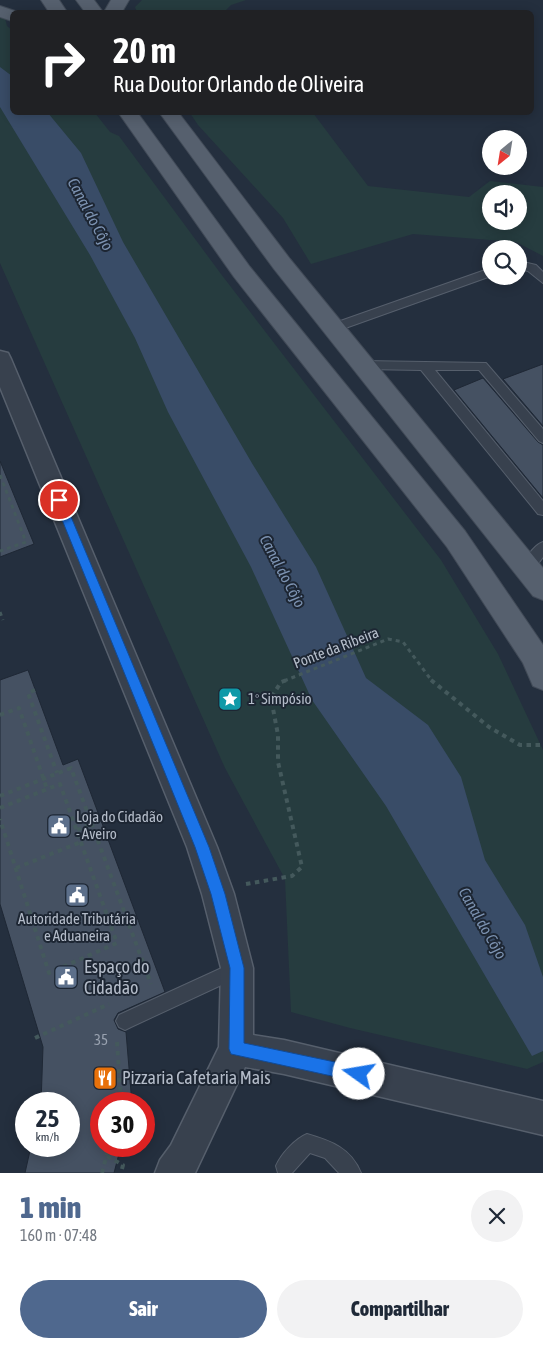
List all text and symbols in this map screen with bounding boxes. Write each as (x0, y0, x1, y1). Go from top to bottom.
icon: right (30, 30, 95, 95)
text: 20 m (113, 30, 176, 70)
text: Rua Doutor Orlando de Oliveira (113, 71, 364, 97)
north arrow (482, 130, 528, 175)
map controls (482, 130, 527, 285)
water label: Canal do Côjo (64, 175, 118, 254)
button: sound (482, 185, 527, 230)
button: search (482, 240, 527, 285)
pin (38, 479, 80, 521)
icon: arrive (45, 486, 73, 514)
water label: Canal do Côjo (256, 532, 310, 611)
street label: Ponte da Ribeira (291, 623, 381, 672)
place icon: 1º Simpósio (217, 686, 243, 712)
place label: 1º Simpósio (248, 690, 312, 707)
place label: Loja do Cidadão - Aveiro (76, 808, 163, 842)
public building icon: Loja do Cidadão - Aveiro (46, 813, 72, 839)
public building icon: Autoridade Tributária e Aduaneira (64, 882, 90, 908)
water label: Canal do Côjo (454, 884, 511, 962)
place label: Autoridade Tributária e Aduaneira (18, 910, 136, 944)
place label: Espaço do Cidadão (84, 956, 150, 998)
public building icon: Espaço do Cidadão (53, 964, 79, 990)
house number: 35 (94, 1031, 108, 1048)
position arrow (332, 1047, 384, 1099)
restaurant icon: Pizzaria Cafetaria Mais (92, 1065, 118, 1091)
place label: Pizzaria Cafetaria Mais (122, 1067, 271, 1088)
speed limit sign: 30 (90, 1092, 155, 1157)
text: 25 (36, 1104, 59, 1132)
text: km/h (36, 1130, 59, 1144)
text: 1 min (20, 1190, 81, 1224)
button: close (471, 1190, 523, 1242)
text: 160 m · 07:48 (20, 1226, 97, 1244)
button: Sair (20, 1280, 267, 1338)
button: Compartilhar (277, 1280, 523, 1338)

